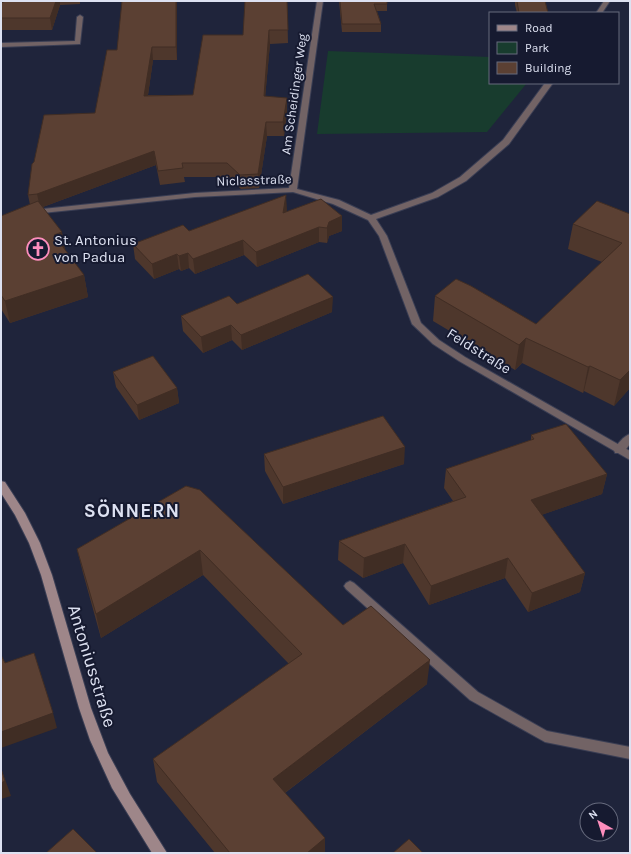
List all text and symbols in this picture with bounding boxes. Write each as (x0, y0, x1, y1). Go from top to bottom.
legend (489, 12, 619, 84)
text: Road (525, 21, 553, 35)
street label: Am Scheidinger Weg (278, 32, 310, 156)
text: Park (525, 41, 550, 55)
text: Building (525, 61, 572, 75)
street label: Niclasstraße (216, 171, 292, 189)
place label: St. Antonius von Padua (54, 231, 137, 266)
church icon: St. Antonius von Padua (25, 236, 51, 262)
street label: Feldstraße (444, 324, 514, 378)
district label: SÖNNERN (84, 499, 180, 522)
street label: Antoniusstraße (63, 602, 121, 730)
north arrow (579, 802, 619, 842)
text: N (586, 807, 600, 822)

